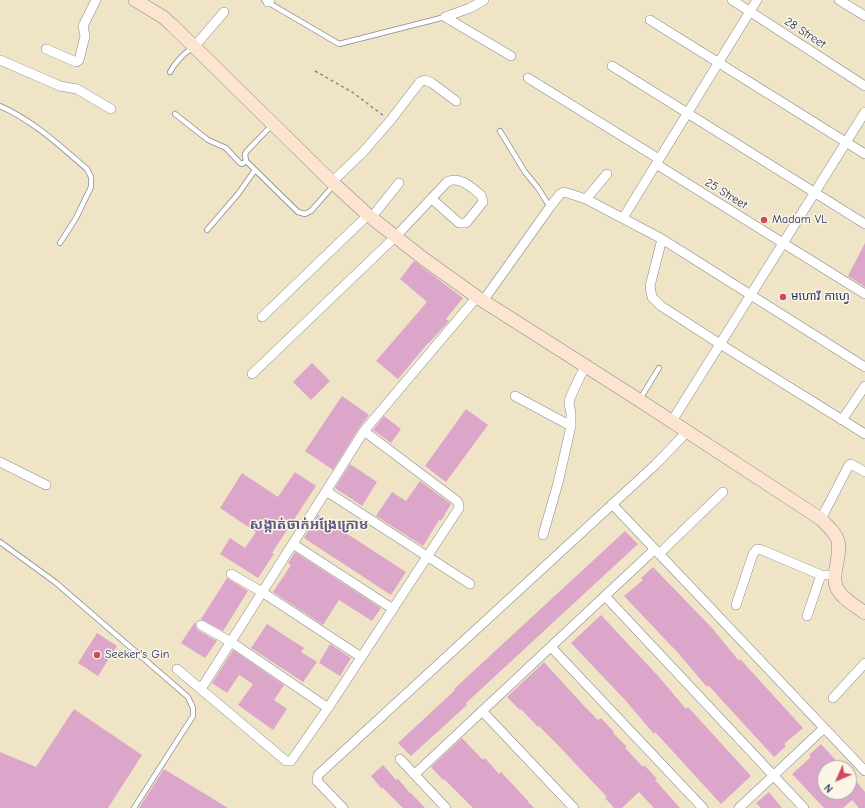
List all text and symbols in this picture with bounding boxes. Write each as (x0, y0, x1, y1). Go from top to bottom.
street label: 28 Street (782, 14, 828, 52)
street label: 25 Street (702, 175, 750, 213)
place label: Madam VL (772, 213, 827, 227)
marker: Madam VL (759, 215, 769, 225)
place label: មហោរី កាហ្វេ (791, 290, 850, 304)
marker: មហោរី កាហ្វេ (778, 292, 788, 302)
district label: សង្កាត់ចាក់អង្រែក្រោម (250, 517, 368, 533)
place label: Seeker's Gin (105, 648, 169, 662)
marker: Seeker's Gin (92, 650, 102, 660)
north arrow (817, 760, 857, 800)
text: N (822, 781, 836, 795)

